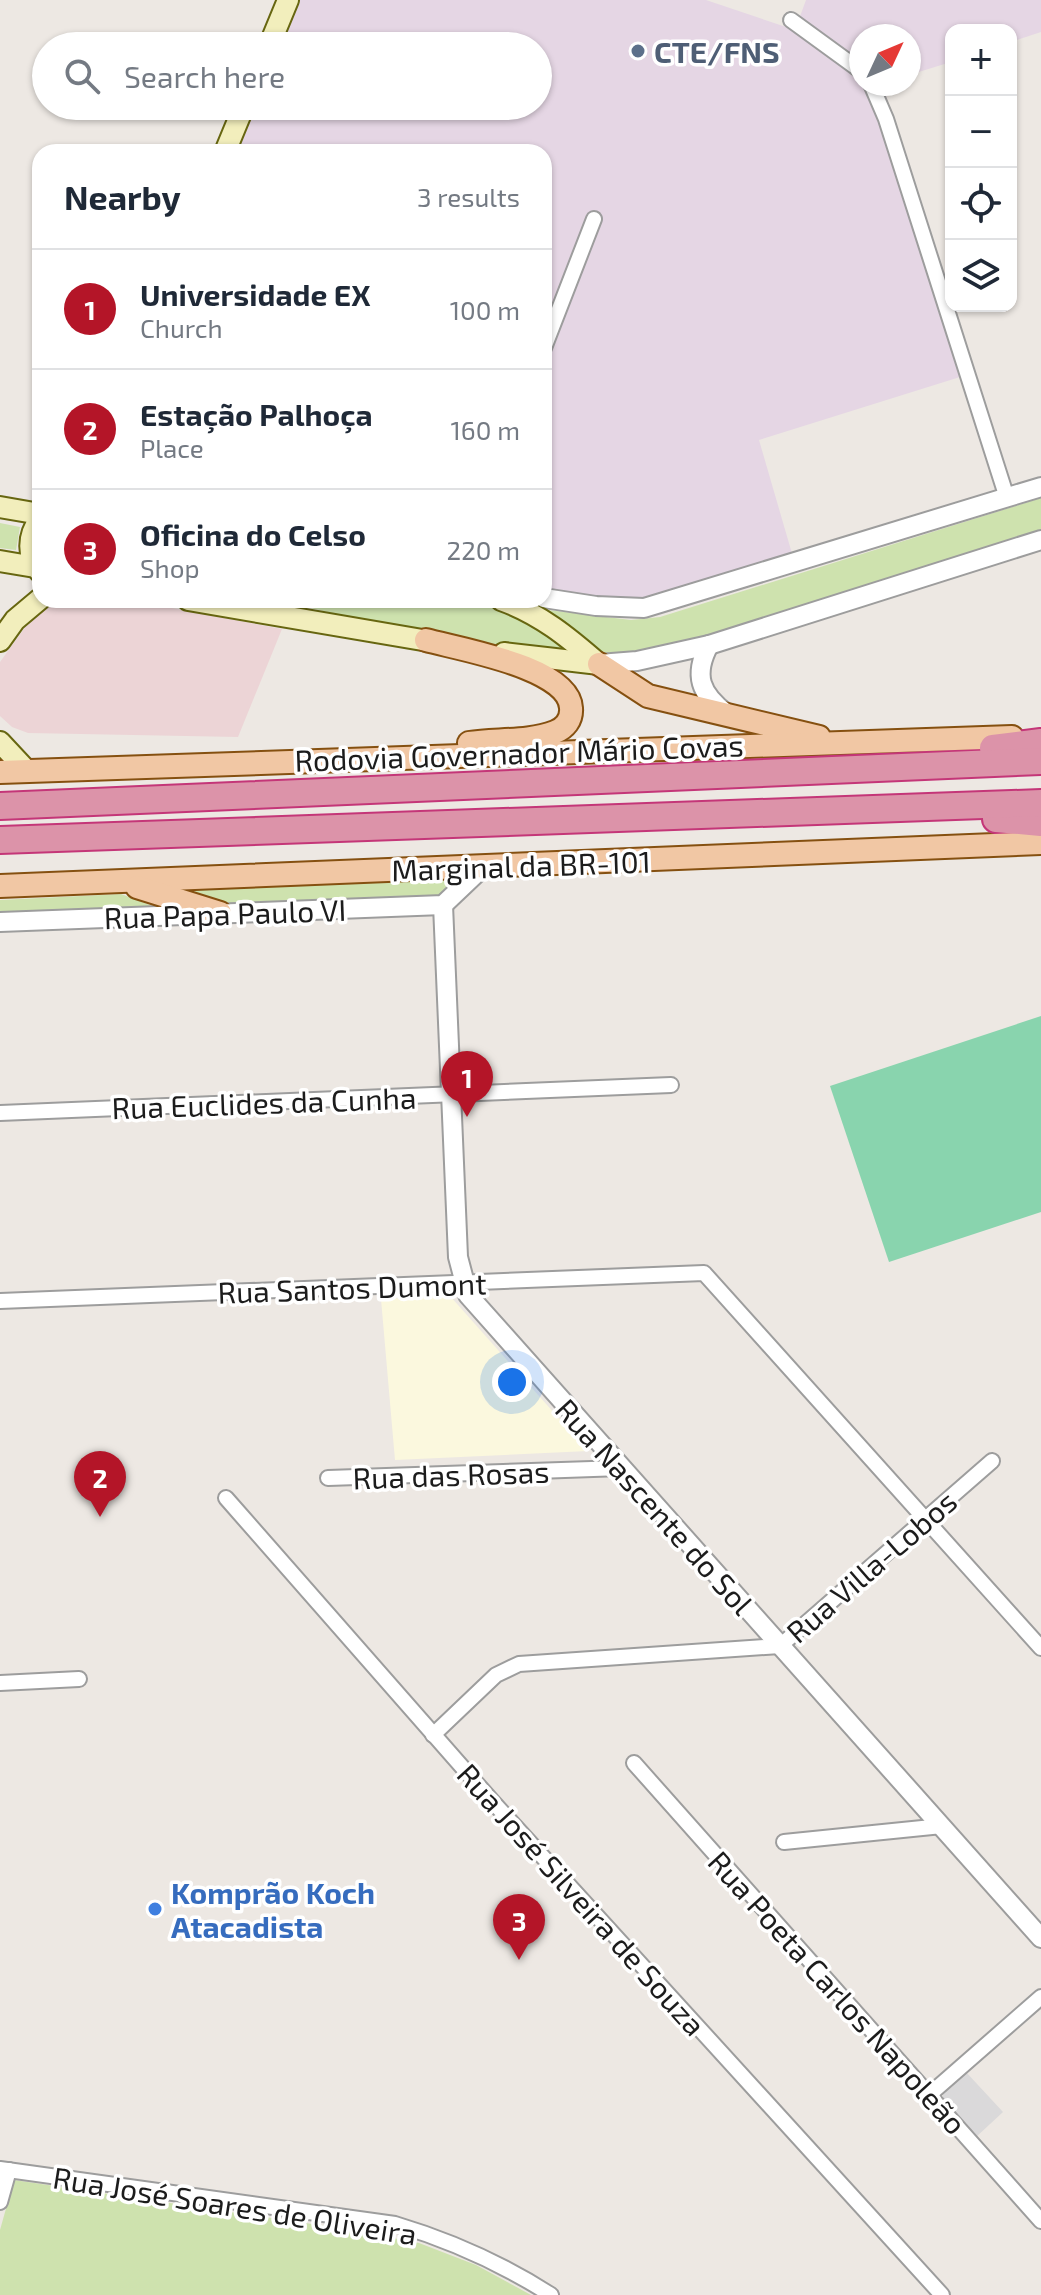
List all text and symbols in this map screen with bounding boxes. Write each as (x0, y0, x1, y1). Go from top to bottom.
north arrow (849, 24, 921, 96)
map controls (945, 24, 1017, 312)
button: + (945, 24, 1017, 96)
search box (32, 32, 552, 120)
place label: CTE/FNS (654, 33, 780, 69)
marker: CTE/FNS (629, 42, 647, 60)
icon: search (60, 54, 104, 98)
text: Search here (124, 58, 285, 94)
button: − (945, 96, 1017, 168)
button: locate (945, 168, 1017, 240)
text: Nearby (64, 176, 181, 217)
text: 3 results (417, 181, 520, 212)
button: layers (945, 240, 1017, 312)
text: Universidade EX (140, 276, 371, 312)
text: 1 (84, 294, 96, 325)
text: 100 m (450, 294, 520, 325)
text: Church (140, 312, 223, 343)
text: Estação Palhoça (140, 396, 373, 432)
text: 2 (82, 414, 98, 445)
text: 160 m (451, 414, 520, 445)
text: Place (140, 432, 204, 463)
text: Oficina do Celso (140, 516, 366, 552)
text: 3 (83, 534, 97, 565)
text: 220 m (447, 534, 520, 565)
text: Shop (140, 552, 200, 583)
street label: Rodovia Governador Mário Covas (294, 726, 744, 778)
street label: Marginal da BR-101 (391, 842, 651, 888)
street label: Rua Papa Paulo VI (103, 891, 347, 935)
pin: 1 (441, 1051, 493, 1117)
street label: Rua Euclides da Cunha (111, 1079, 417, 1125)
street label: Rua Santos Dumont (217, 1264, 487, 1310)
your location (492, 1362, 532, 1402)
street label: Rua Nascente do Sol (549, 1391, 761, 1621)
pin: 2 (74, 1451, 126, 1517)
street label: Rua das Rosas (352, 1453, 550, 1495)
street label: Rua Villa-Lobos (779, 1482, 963, 1650)
street label: Rua José Silveira de Souza (450, 1756, 714, 2042)
street label: Rua Poeta Carlos Napoleão (701, 1843, 975, 2141)
place label: Komprão Koch Atacadista (171, 1874, 375, 1944)
pin: 3 (493, 1894, 545, 1960)
marker: Komprão Koch Atacadista (146, 1900, 164, 1918)
street label: Rua José Soares de Oliveira (51, 2158, 419, 2252)

